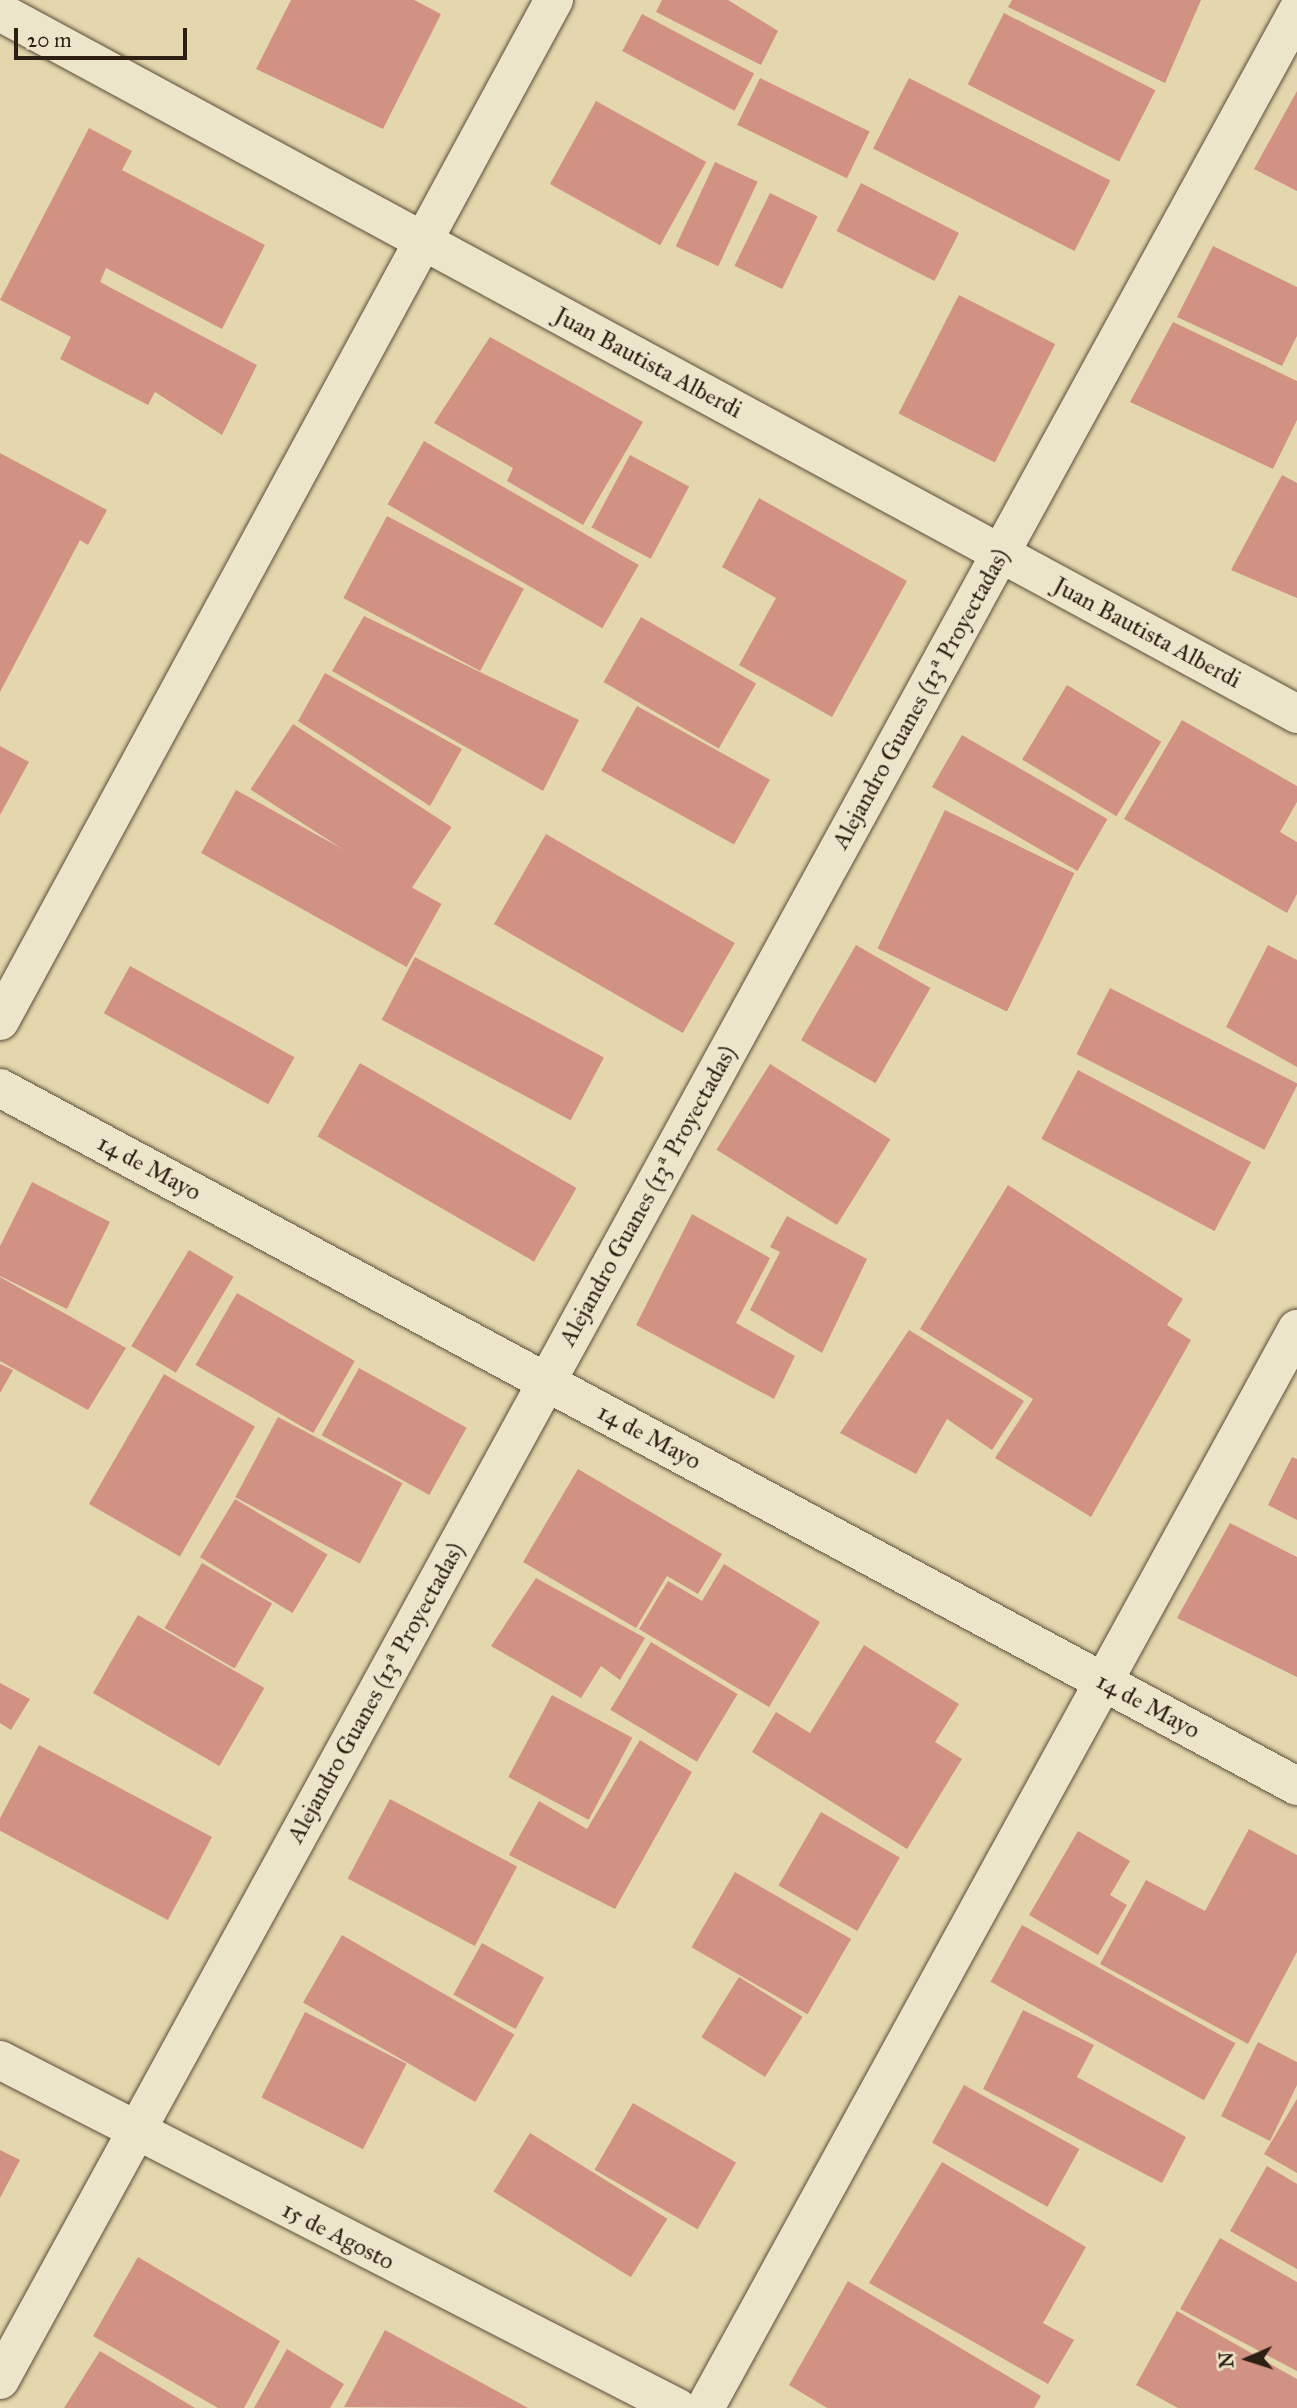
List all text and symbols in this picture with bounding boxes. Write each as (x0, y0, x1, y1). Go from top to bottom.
scale bar (18, 14, 191, 58)
text: 20 m (27, 27, 72, 53)
street label: Juan Bautista Alberdi (549, 301, 747, 425)
street label: Alejandro Guanes (13ª Proyectadas) (826, 544, 1016, 854)
street label: Juan Bautista Alberdi (1048, 571, 1246, 695)
street label: Alejandro Guanes (13ª Proyectadas) (553, 1041, 743, 1351)
street label: 14 de Mayo (92, 1129, 206, 1207)
street label: 14 de Mayo (592, 1398, 706, 1476)
street label: Alejandro Guanes (13ª Proyectadas) (281, 1538, 471, 1848)
street label: 14 de Mayo (1091, 1667, 1205, 1745)
street label: 15 de Agosto (277, 2195, 399, 2277)
north arrow (1213, 2324, 1283, 2394)
text: N (1215, 2351, 1238, 2369)

